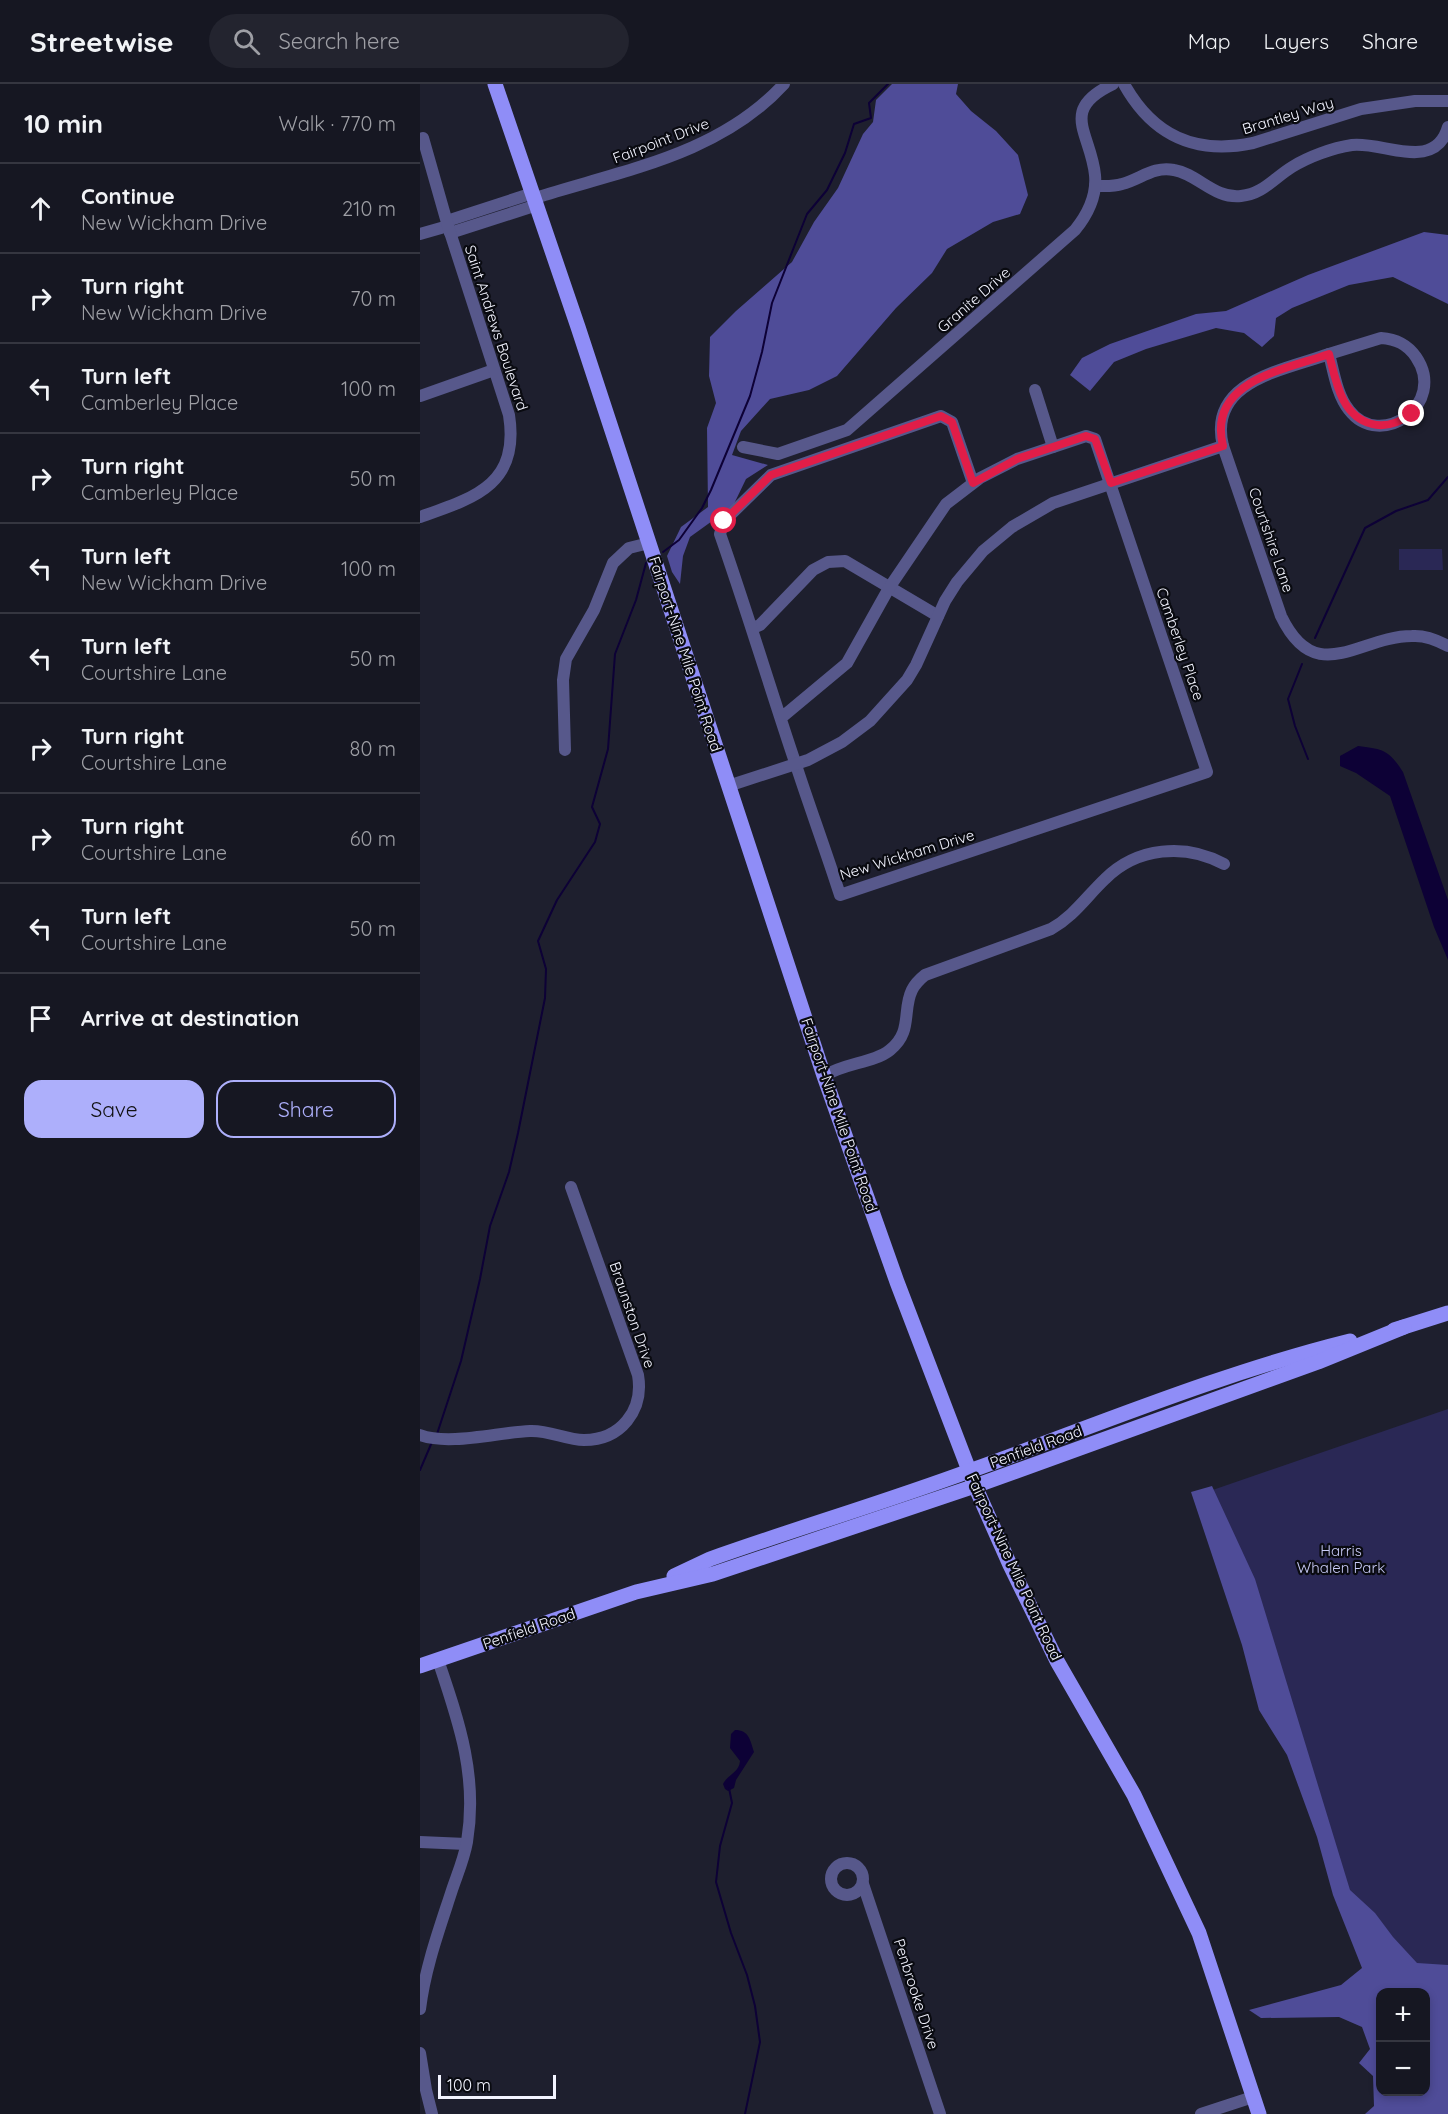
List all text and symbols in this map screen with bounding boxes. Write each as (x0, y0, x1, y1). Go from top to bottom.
search box (209, 14, 629, 68)
text: Streetwise (30, 24, 173, 59)
icon: search (230, 25, 263, 58)
text: Search here (278, 27, 400, 55)
text: Map (1188, 28, 1231, 54)
text: Layers (1264, 28, 1329, 54)
text: Share (1362, 28, 1418, 54)
street label: Brantley Way (1240, 93, 1336, 138)
text: 10 min (24, 107, 103, 140)
text: Walk · 770 m (279, 111, 396, 136)
street label: Fairpoint Drive (610, 113, 712, 168)
text: Continue (81, 182, 175, 210)
icon: ahead (24, 192, 57, 225)
text: 210 m (342, 196, 396, 221)
text: New Wickham Drive (81, 210, 267, 235)
street label: Saint Andrews Boulevard (461, 243, 532, 413)
street label: Granite Drive (933, 263, 1014, 337)
text: Turn right (81, 272, 185, 300)
icon: right (24, 282, 57, 315)
text: 70 m (350, 286, 396, 311)
text: New Wickham Drive (81, 300, 267, 325)
text: Turn left (81, 362, 171, 390)
icon: left (24, 372, 57, 405)
text: 100 m (341, 376, 396, 401)
text: Camberley Place (81, 390, 238, 415)
route end (1398, 400, 1424, 426)
text: Turn right (81, 452, 185, 480)
icon: right (24, 462, 57, 495)
text: 50 m (350, 466, 396, 491)
text: Camberley Place (81, 480, 238, 505)
street label: Courtshire Lane (1245, 485, 1298, 595)
route start (710, 507, 736, 533)
text: Turn left (81, 542, 171, 570)
icon: left (24, 552, 57, 585)
street label: Fairport-Nine Mile Point Road (645, 554, 726, 754)
text: 100 m (341, 556, 396, 581)
text: New Wickham Drive (81, 570, 267, 595)
street label: Camberley Place (1152, 585, 1209, 703)
text: Turn left (81, 632, 171, 660)
icon: left (24, 642, 57, 675)
text: 50 m (350, 646, 396, 671)
text: Courtshire Lane (81, 660, 227, 685)
text: Turn right (81, 722, 185, 750)
icon: right (24, 732, 57, 765)
text: 80 m (350, 736, 396, 761)
text: Courtshire Lane (81, 750, 227, 775)
text: Turn right (81, 812, 185, 840)
icon: right (24, 822, 57, 855)
street label: New Wickham Drive (837, 825, 976, 884)
text: 60 m (350, 826, 396, 851)
text: Courtshire Lane (81, 840, 227, 865)
text: Turn left (81, 902, 171, 930)
icon: left (24, 912, 57, 945)
text: 50 m (350, 916, 396, 941)
text: Courtshire Lane (81, 930, 227, 955)
icon: arrive (24, 1002, 57, 1035)
text: Arrive at destination (81, 1004, 299, 1032)
street label: Fairport-Nine Mile Point Road (797, 1015, 882, 1214)
button: Save (24, 1080, 204, 1138)
button: Share (216, 1080, 396, 1138)
street label: Braunston Drive (605, 1259, 660, 1371)
street label: Penfield Road (987, 1421, 1085, 1472)
street label: Fairport-Nine Mile Point Road (963, 1470, 1066, 1663)
park label: Harris Whalen Park (1297, 1541, 1385, 1577)
street label: Penfield Road (480, 1604, 578, 1653)
street label: Penbrooke Drive (890, 1936, 943, 2051)
map controls (1376, 1988, 1430, 2096)
button: + (1376, 1988, 1430, 2042)
button: − (1376, 2042, 1430, 2096)
scale bar (438, 2072, 556, 2100)
text: 100 m (447, 2075, 491, 2095)

